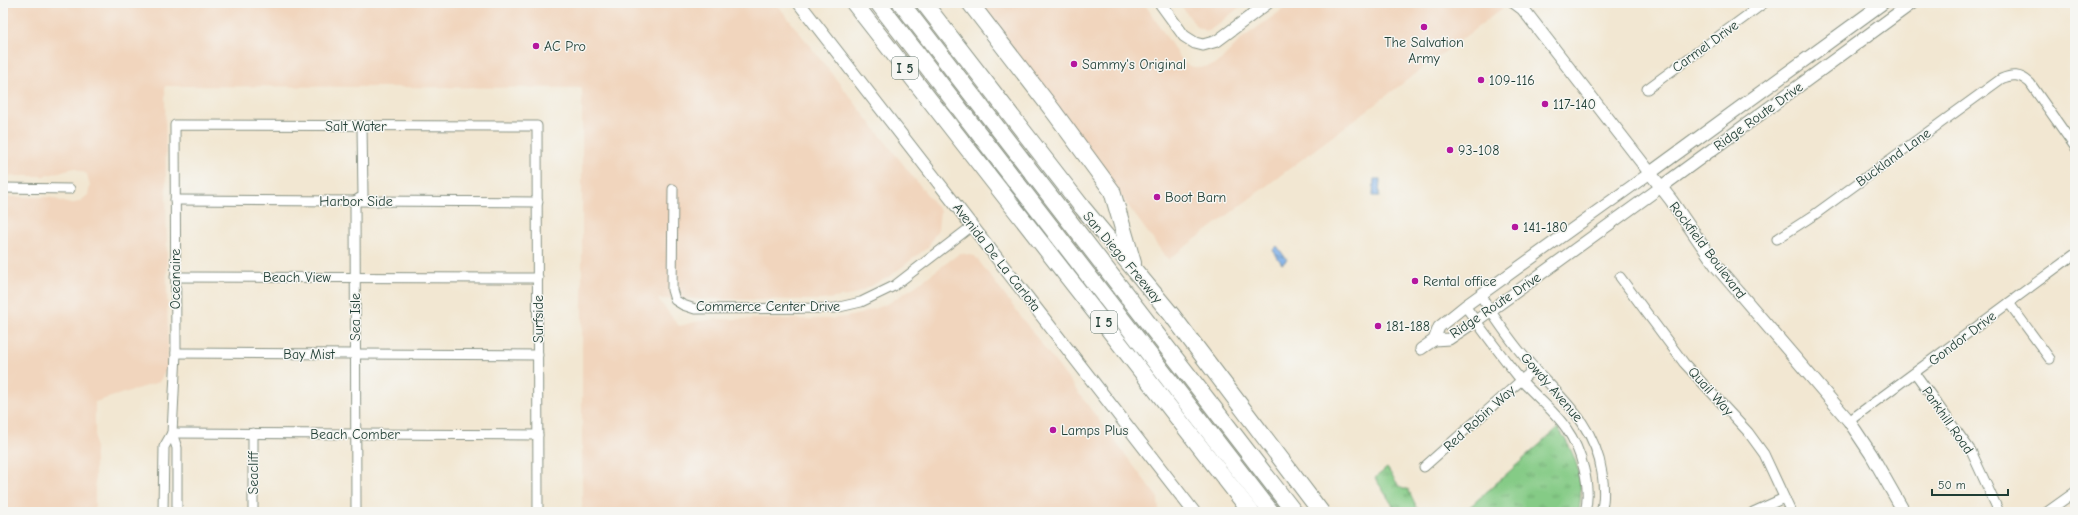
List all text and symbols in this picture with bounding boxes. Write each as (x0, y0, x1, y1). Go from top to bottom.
street label: Carmel Drive (1669, 17, 1742, 76)
marker: The Salvation Army (1419, 22, 1429, 32)
place label: The Salvation Army (1384, 34, 1464, 67)
place label: AC Pro (544, 38, 586, 55)
marker: AC Pro (531, 41, 541, 51)
place label: Sammy's Original (1082, 56, 1186, 73)
road number: I 5 (892, 57, 918, 79)
marker: Sammy's Original (1069, 59, 1079, 69)
place label: 109-116 (1489, 72, 1535, 89)
marker: 109-116 (1476, 75, 1486, 85)
street label: Ridge Route Drive (1710, 78, 1806, 154)
place label: 117-140 (1553, 96, 1596, 113)
marker: 117-140 (1540, 99, 1550, 109)
street label: Salt Water (325, 118, 387, 135)
street label: Buckland Lane (1853, 125, 1934, 190)
place label: 93-108 (1458, 142, 1499, 159)
marker: 93-108 (1445, 145, 1455, 155)
place label: Boot Barn (1165, 189, 1226, 206)
marker: Boot Barn (1152, 192, 1162, 202)
street label: Harbor Side (319, 193, 393, 210)
street label: Rockfield Boulevard (1666, 198, 1750, 302)
street label: Avenida De La Carlota (949, 200, 1044, 315)
street label: San Diego Freeway (1079, 208, 1167, 307)
place label: 141-180 (1523, 219, 1568, 236)
marker: 141-180 (1510, 222, 1520, 232)
street label: Oceanaire (167, 249, 184, 309)
street label: Beach View (263, 269, 332, 286)
street label: Ridge Route Drive (1446, 269, 1544, 342)
place label: Rental office (1423, 273, 1497, 290)
marker: Rental office (1410, 276, 1420, 286)
street label: Sea Isle (347, 293, 364, 341)
street label: Surfside (530, 295, 547, 343)
street label: Commerce Center Drive (696, 298, 840, 315)
street label: Gondor Drive (1925, 307, 2000, 369)
road number: I 5 (1091, 311, 1117, 333)
place label: 181-188 (1386, 318, 1430, 335)
marker: 181-188 (1373, 321, 1383, 331)
street label: Bay Mist (283, 346, 336, 363)
street label: Gowdy Avenue (1517, 349, 1586, 426)
street label: Quail Way (1684, 363, 1737, 420)
street label: Red Robin Way (1440, 381, 1519, 455)
street label: Parkhill Road (1918, 383, 1977, 457)
place label: Lamps Plus (1061, 422, 1128, 439)
marker: Lamps Plus (1048, 425, 1058, 435)
street label: Beach Comber (310, 426, 400, 443)
street label: Seacliff (245, 451, 262, 494)
scale bar (1932, 471, 2008, 497)
text: 50 m (1938, 478, 1966, 492)

